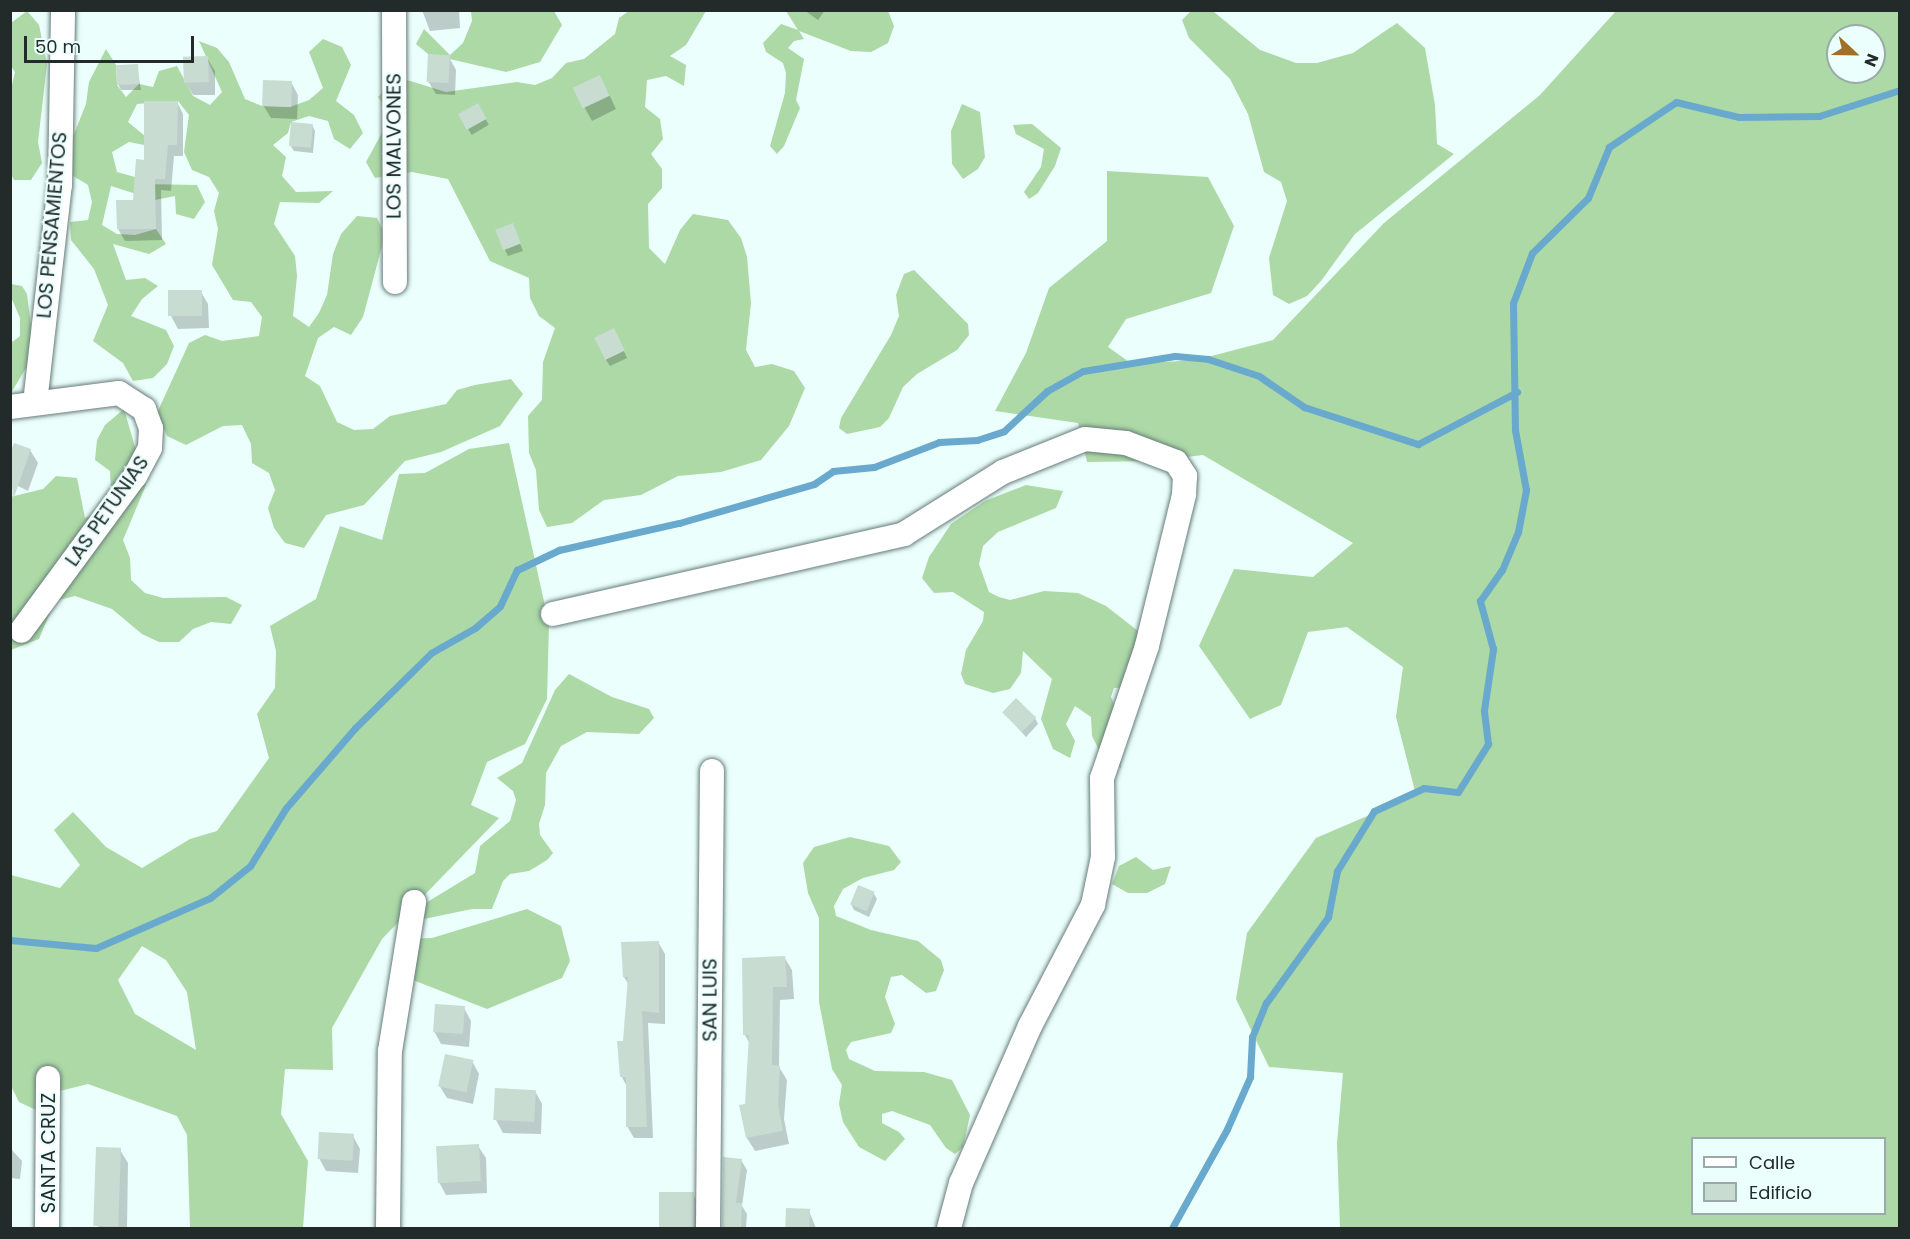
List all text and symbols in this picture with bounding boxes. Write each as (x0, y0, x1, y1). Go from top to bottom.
scale bar (27, 24, 196, 62)
north arrow (1826, 24, 1886, 84)
text: 50 m (35, 34, 81, 59)
text: N (1858, 50, 1884, 70)
street label: LOS MALVONES (382, 73, 406, 219)
street label: LOS PENSAMIENTOS (32, 131, 72, 319)
street label: LAS PETUNIAS (60, 451, 154, 571)
street label: SAN LUIS (698, 958, 722, 1042)
street label: SANTA CRUZ (36, 1093, 60, 1213)
legend (1691, 1137, 1886, 1215)
text: Calle (1749, 1150, 1795, 1175)
text: Edificio (1749, 1180, 1812, 1205)

